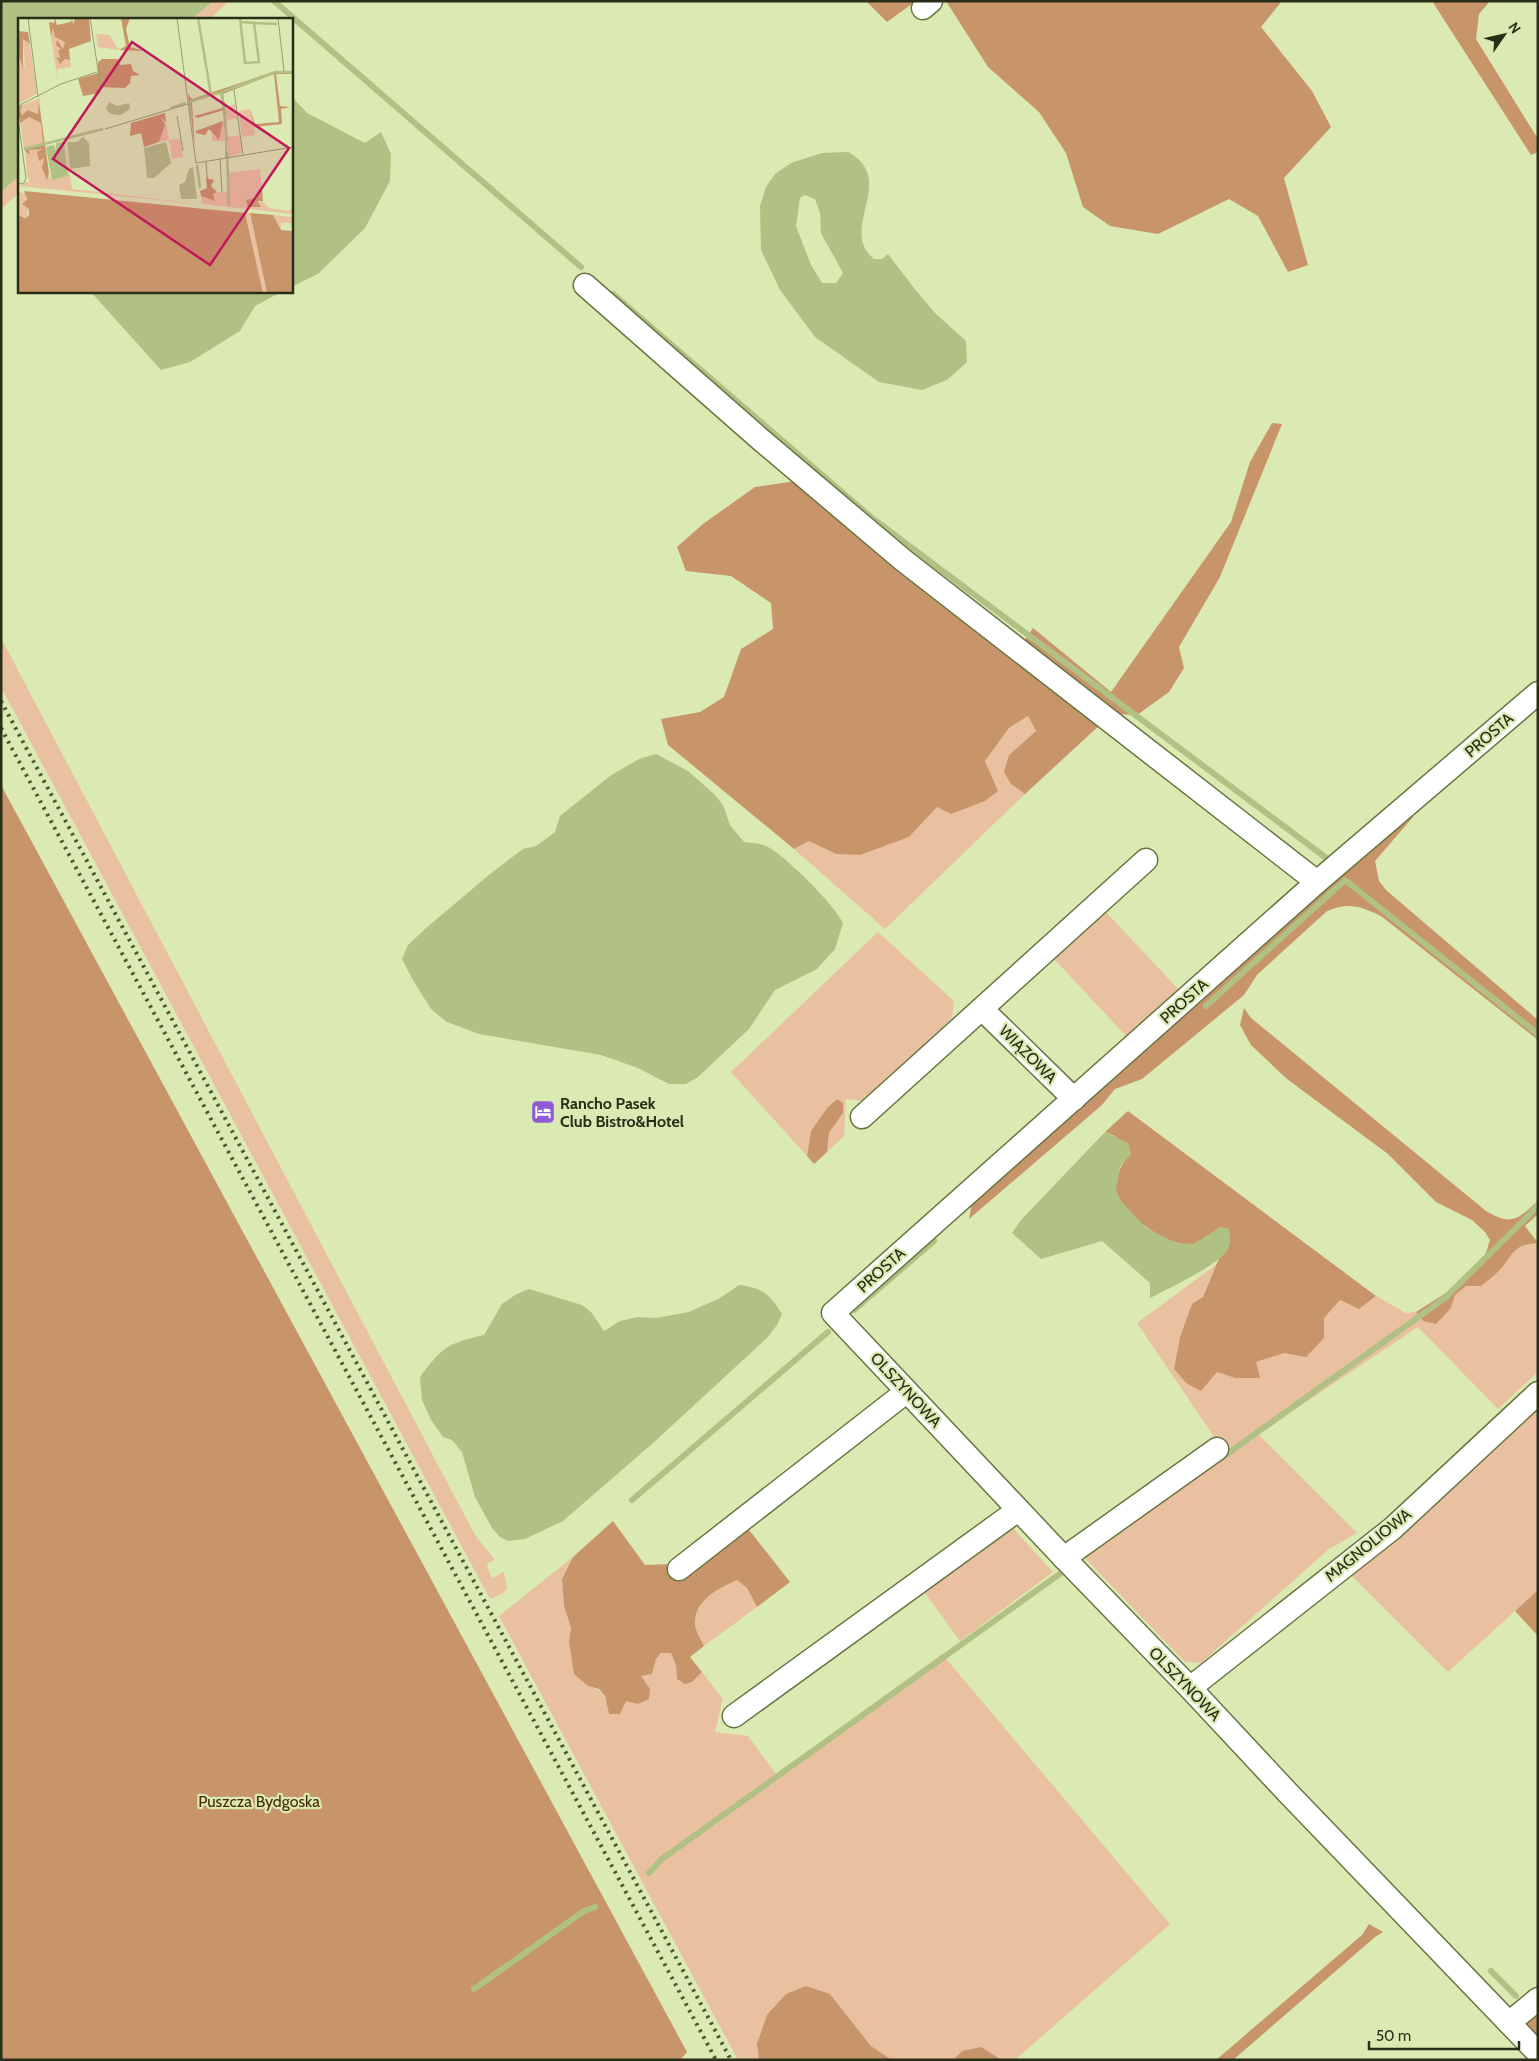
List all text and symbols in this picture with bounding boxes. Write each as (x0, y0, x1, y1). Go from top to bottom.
north arrow (1479, 10, 1529, 60)
inset map (18, 18, 292, 292)
text: N (1505, 19, 1525, 37)
street label: PROSTA (1461, 709, 1517, 761)
street label: PROSTA (1156, 974, 1212, 1027)
street label: WIĄZOWA (995, 1021, 1061, 1087)
place label: Rancho Pasek Club Bistro&Hotel (560, 1094, 684, 1131)
hotel icon: Rancho Pasek Club Bistro&Hotel (530, 1099, 556, 1125)
street label: PROSTA (853, 1243, 909, 1296)
street label: OLSZYNOWA (867, 1349, 946, 1431)
street label: MAGNOLIOWA (1321, 1504, 1415, 1586)
street label: OLSZYNOWA (1145, 1643, 1225, 1725)
park label: Puszcza Bydgoska (198, 1792, 320, 1811)
scale bar (1369, 2018, 1519, 2050)
text: 50 m (1376, 2027, 1411, 2045)

